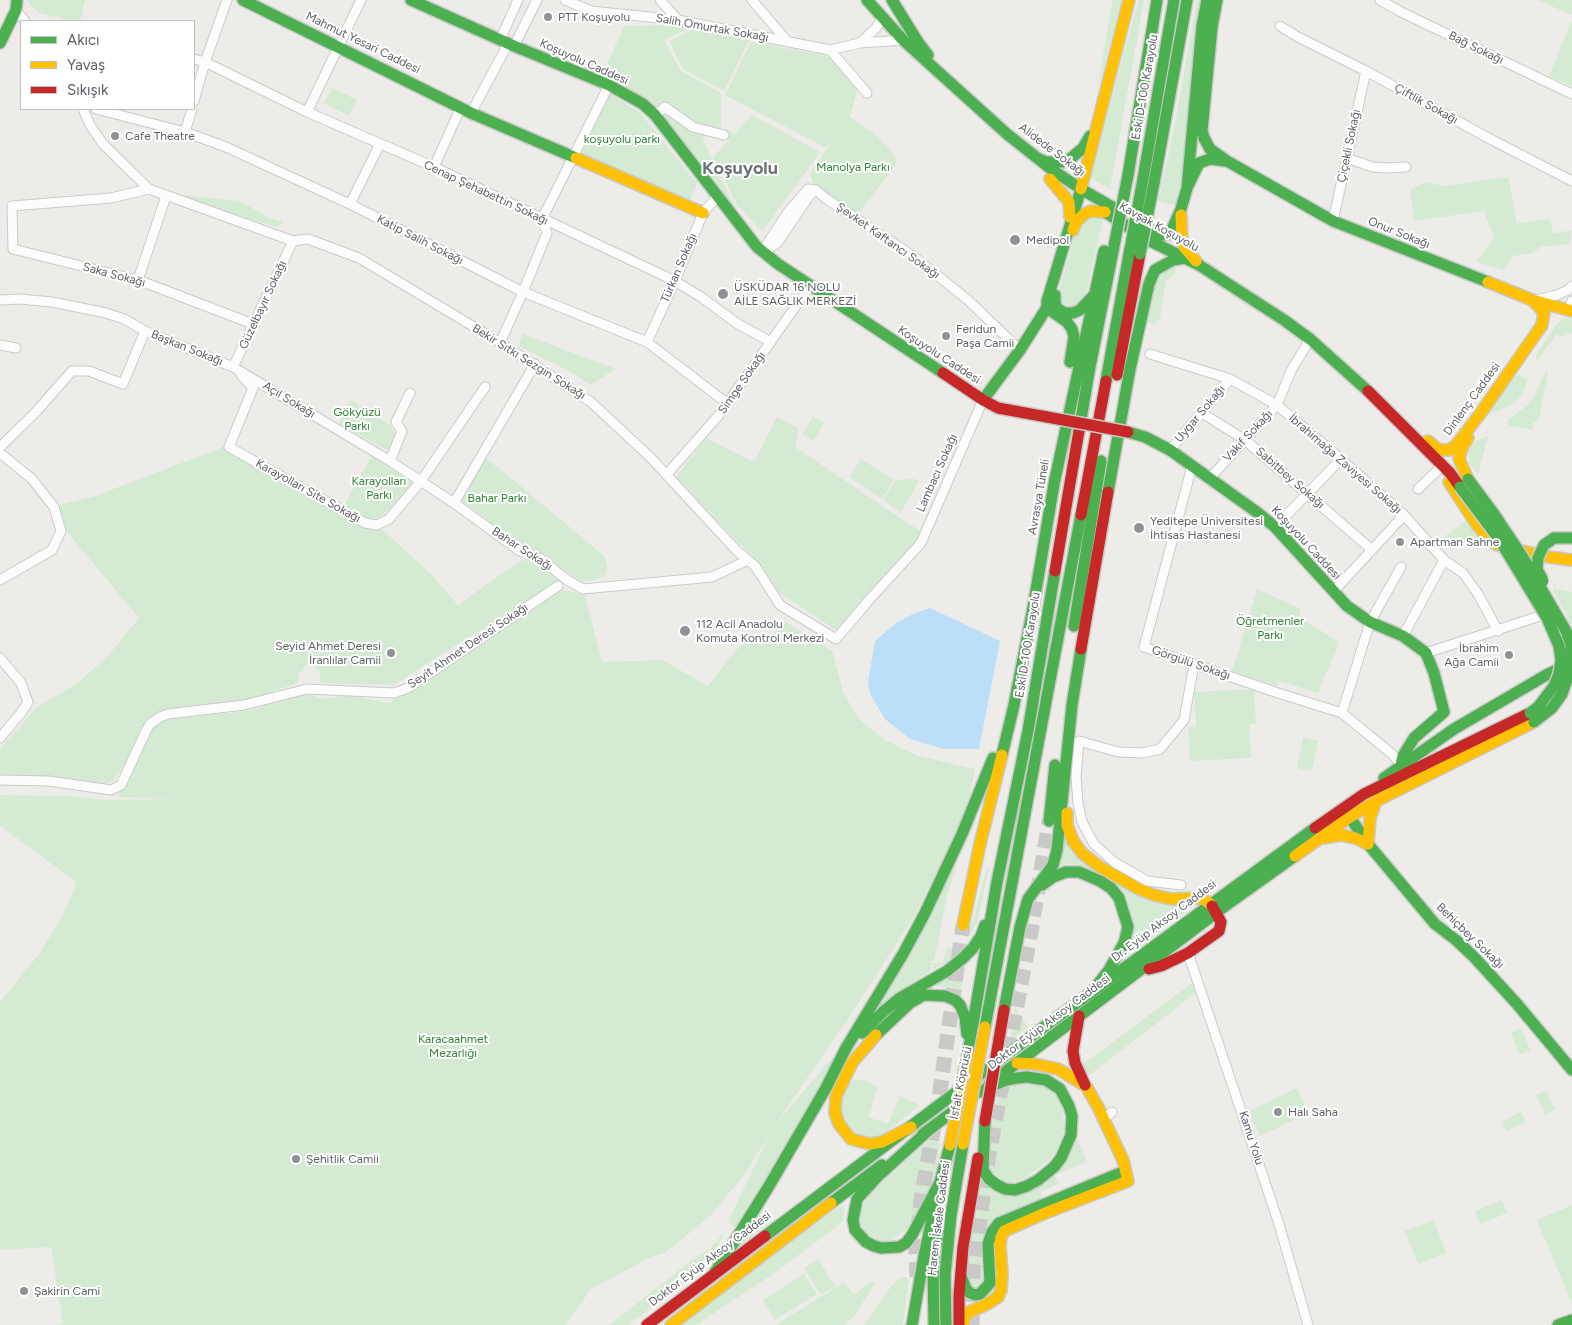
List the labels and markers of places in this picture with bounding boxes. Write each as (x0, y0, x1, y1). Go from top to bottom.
place label: PTT Koşuyolu (558, 10, 630, 24)
marker: PTT Koşuyolu (542, 11, 554, 23)
place label: Cafe Theatre (125, 129, 195, 143)
marker: Cafe Theatre (109, 130, 121, 142)
marker: Medipol (1008, 233, 1022, 247)
place label: Medipol (1026, 233, 1069, 247)
place label: ÜSKÜDAR 16 NOLU AİLE SAĞLIK MERKEZİ (734, 280, 856, 308)
marker: ÜSKÜDAR 16 NOLU AİLE SAĞLIK MERKEZİ (716, 287, 730, 301)
place label: Feridun Paşa Camii (956, 322, 1014, 350)
marker: Feridun Paşa Camii (940, 330, 952, 342)
place label: Yeditepe Üniversitesi İhtisas Hastanesi (1150, 514, 1263, 542)
marker: Yeditepe Üniversitesi İhtisas Hastanesi (1132, 521, 1146, 535)
place label: Apartman Sahne (1410, 535, 1499, 549)
marker: Apartman Sahne (1394, 536, 1406, 548)
place label: 112 Acil Anadolu Komuta Kontrol Merkezi (696, 617, 824, 645)
marker: 112 Acil Anadolu Komuta Kontrol Merkezi (678, 624, 692, 638)
place label: Seyid Ahmet Deresi İranlılar Camii (275, 639, 381, 667)
place label: İbrahim Ağa Camii (1444, 641, 1499, 669)
marker: Seyid Ahmet Deresi İranlılar Camii (385, 647, 397, 659)
marker: İbrahim Ağa Camii (1503, 649, 1515, 661)
place label: Halı Saha (1288, 1105, 1338, 1119)
marker: Halı Saha (1272, 1106, 1284, 1118)
place label: Şehitlik Camii (306, 1152, 379, 1166)
marker: Şehitlik Camii (290, 1153, 302, 1165)
place label: Şakirin Cami (34, 1284, 100, 1298)
marker: Şakirin Cami (18, 1285, 30, 1297)

